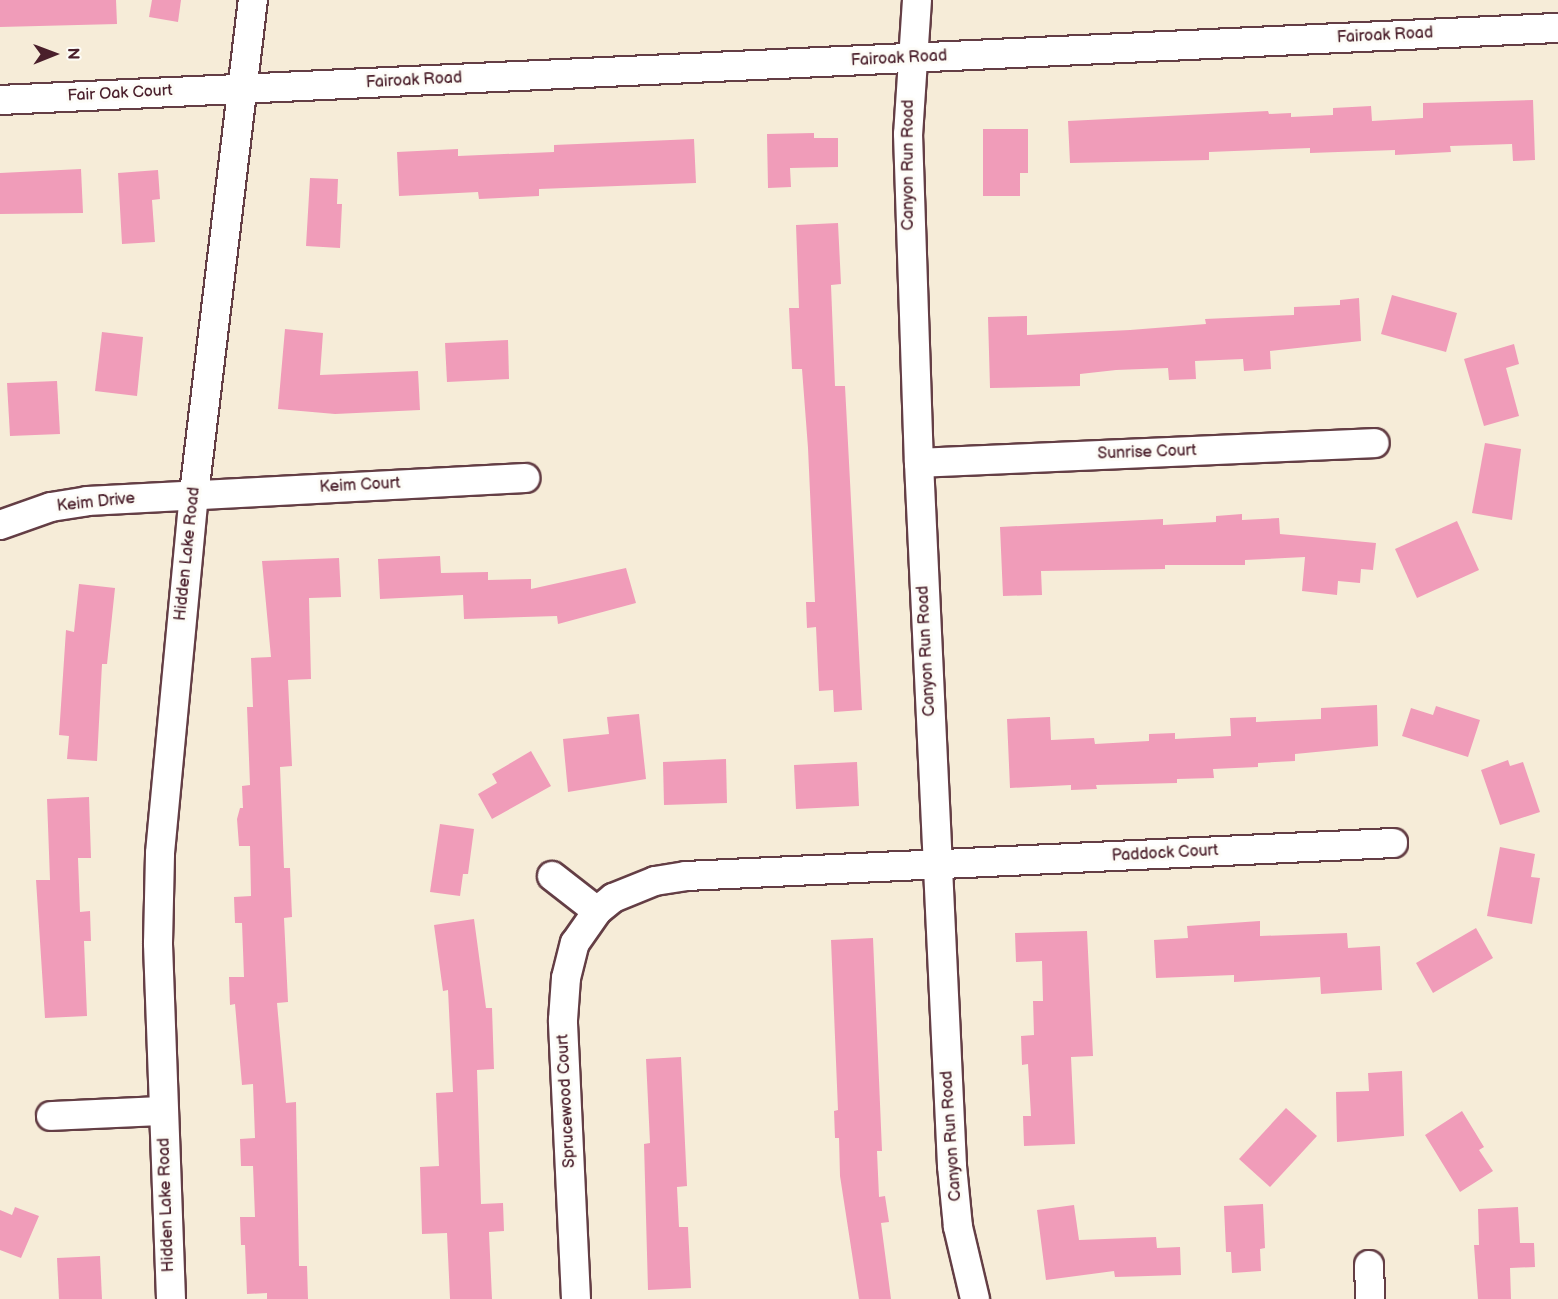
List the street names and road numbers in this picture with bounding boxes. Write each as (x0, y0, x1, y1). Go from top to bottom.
street label: Fairoak Road (1336, 24, 1434, 48)
street label: Fairoak Road (850, 47, 948, 71)
street label: Fairoak Road (365, 69, 463, 93)
street label: Fair Oak Court (67, 82, 173, 106)
street label: Canyon Run Road (899, 99, 919, 231)
street label: Sunrise Court (1097, 442, 1197, 464)
street label: Keim Court (319, 474, 401, 498)
street label: Hidden Lake Road (171, 486, 205, 622)
street label: Keim Drive (56, 489, 136, 517)
street label: Canyon Run Road (914, 585, 940, 717)
street label: Paddock Court (1111, 842, 1219, 866)
street label: Sprucewood Court (554, 1034, 580, 1168)
street label: Canyon Run Road (938, 1070, 966, 1202)
street label: Hidden Lake Road (155, 1137, 179, 1273)

